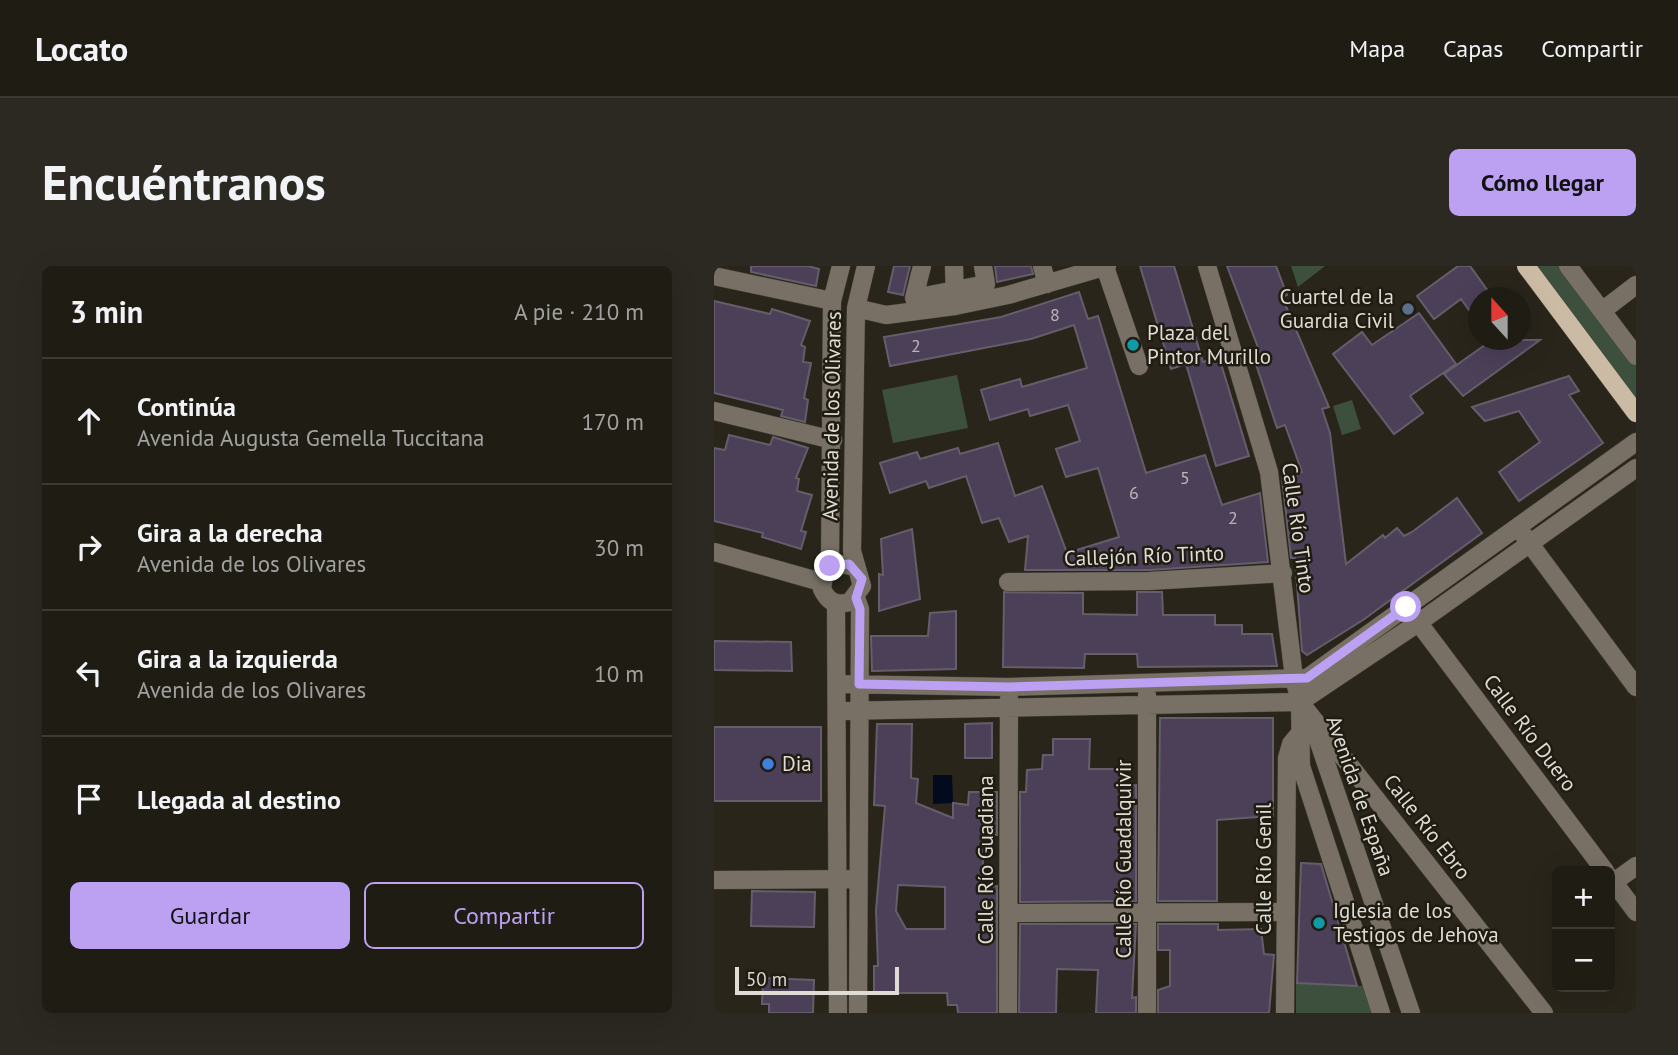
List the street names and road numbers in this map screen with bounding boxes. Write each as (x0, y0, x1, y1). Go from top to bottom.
street label: Avenida de los Olivares (816, 311, 847, 521)
street label: Calle Río Tinto (1276, 461, 1321, 595)
street label: Callejón Río Tinto (1064, 539, 1224, 572)
street label: Calle Río Duero (1478, 669, 1583, 797)
street label: Avenida de España (1320, 712, 1401, 880)
street label: Calle Río Guadalquivir (1110, 760, 1137, 958)
street label: Calle Río Ebro (1378, 769, 1477, 885)
street label: Calle Río Guadiana (972, 775, 999, 945)
street label: Calle Río Genil (1250, 803, 1277, 935)

